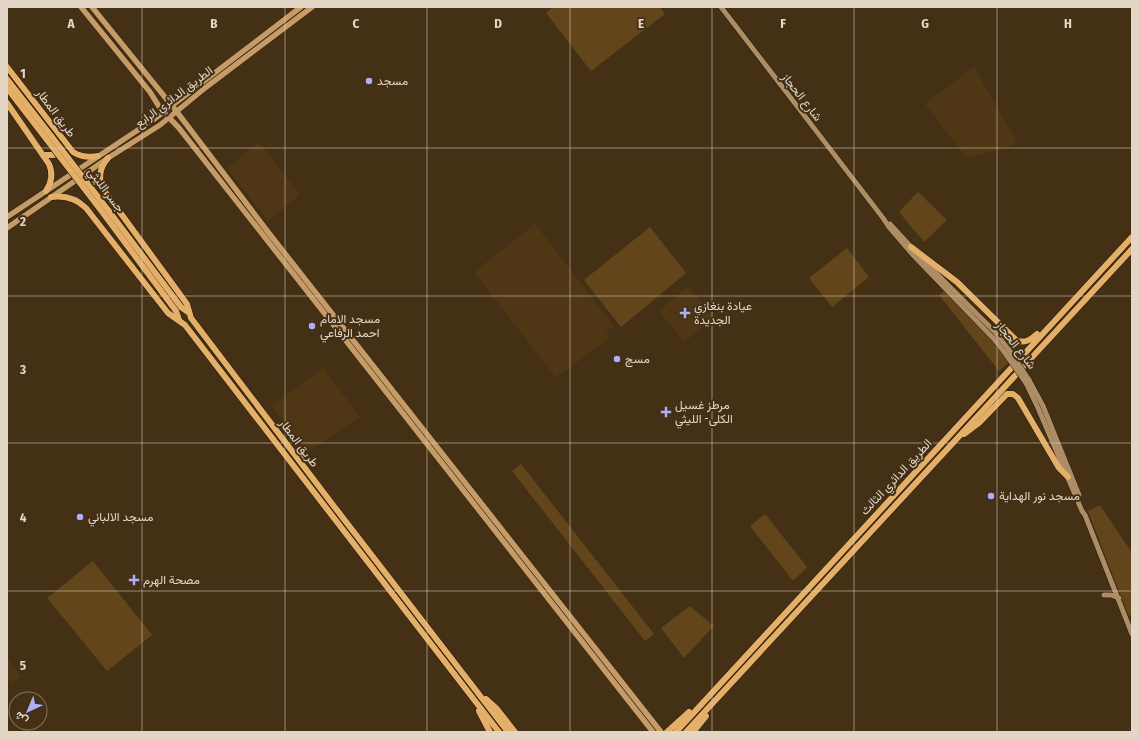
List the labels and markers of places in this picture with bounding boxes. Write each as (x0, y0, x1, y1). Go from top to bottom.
place label: مسجد (377, 74, 408, 88)
marker: مسجد (364, 76, 374, 86)
place label: عيادة بنغازي الجديدة (694, 299, 752, 327)
marker: عيادة بنغازي الجديدة (679, 307, 691, 319)
place label: مسجد الامام احمد الرفاعي (320, 312, 380, 343)
marker: مسجد الامام احمد الرفاعي (307, 321, 317, 331)
place label: مسج (625, 352, 650, 368)
marker: مسج (612, 354, 622, 364)
place label: مرطز غسيل الكلى- الليثي (675, 398, 733, 429)
marker: مرطز غسيل الكلى- الليثي (660, 406, 672, 418)
place label: مسجد نور الهداية (999, 489, 1080, 504)
marker: مسجد نور الهداية (986, 491, 996, 501)
place label: مسجد الالباني (88, 510, 153, 527)
marker: مسجد الالباني (75, 512, 85, 522)
place label: مصحة الهرم (143, 573, 200, 588)
marker: مصحة الهرم (128, 574, 140, 586)

